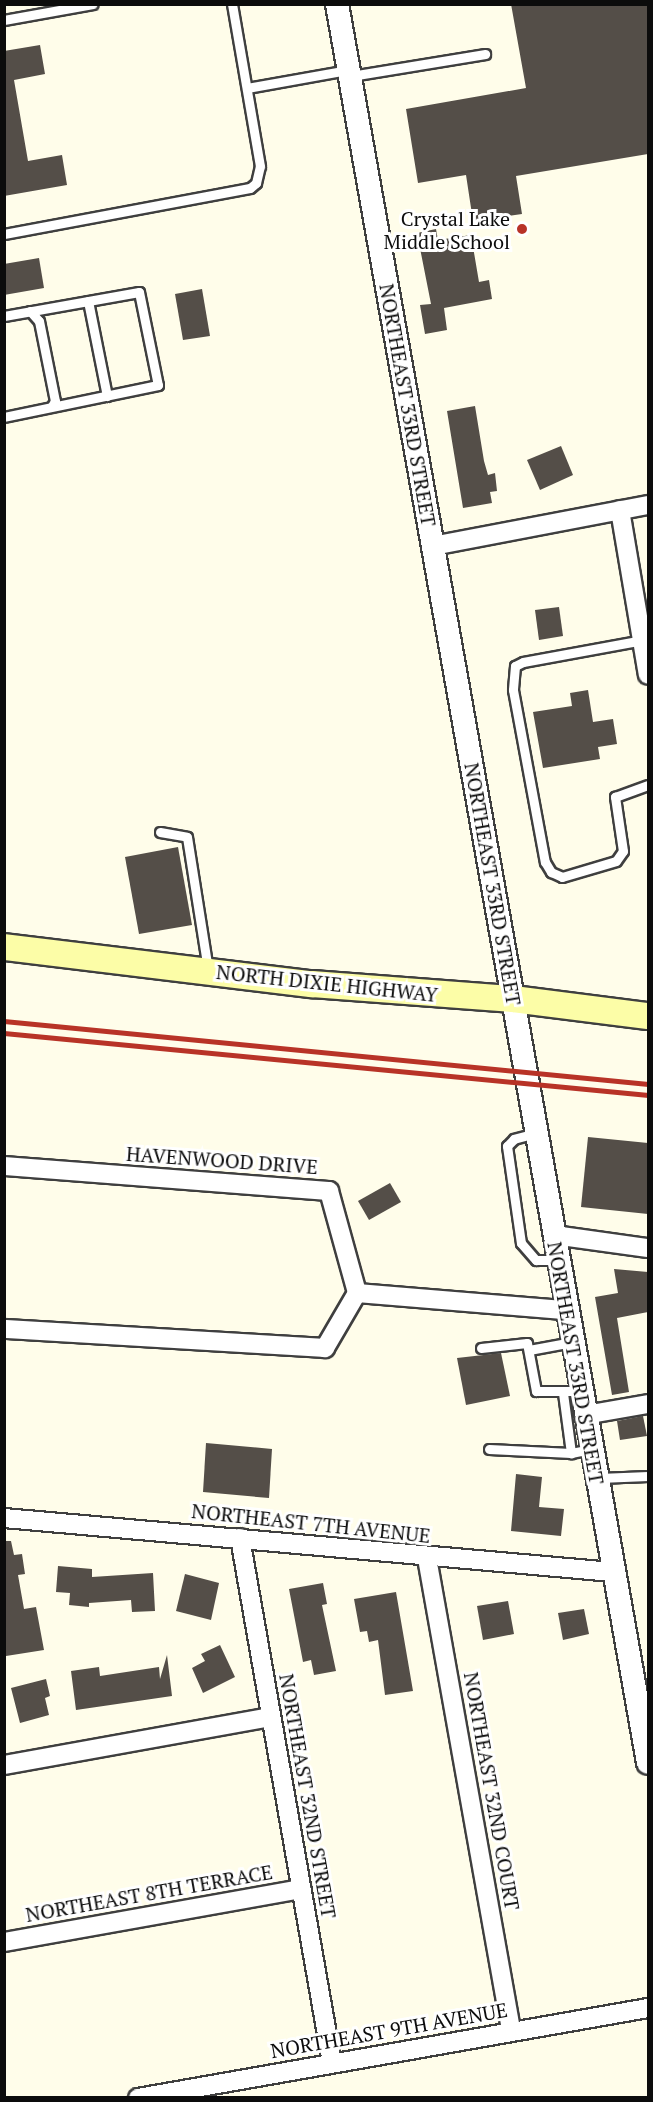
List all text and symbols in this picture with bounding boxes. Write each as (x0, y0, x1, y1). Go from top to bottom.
place label: Crystal Lake Middle School (384, 206, 510, 253)
marker: Crystal Lake Middle School (515, 222, 529, 236)
street label: NORTHEAST 33RD STREET (375, 282, 441, 528)
street label: NORTHEAST 33RD STREET (460, 761, 526, 1007)
street label: NORTH DIXIE HIGHWAY (215, 959, 439, 1007)
street label: HAVENWOOD DRIVE (125, 1141, 319, 1179)
street label: NORTHEAST 33RD STREET (543, 1240, 609, 1486)
street label: NORTHEAST 7TH AVENUE (190, 1498, 432, 1548)
street label: NORTHEAST 32ND COURT (459, 1670, 525, 1912)
street label: NORTHEAST 32ND STREET (275, 1672, 341, 1920)
street label: NORTHEAST 8TH TERRACE (24, 1859, 274, 1927)
street label: NORTHEAST 9TH AVENUE (268, 1997, 510, 2063)

